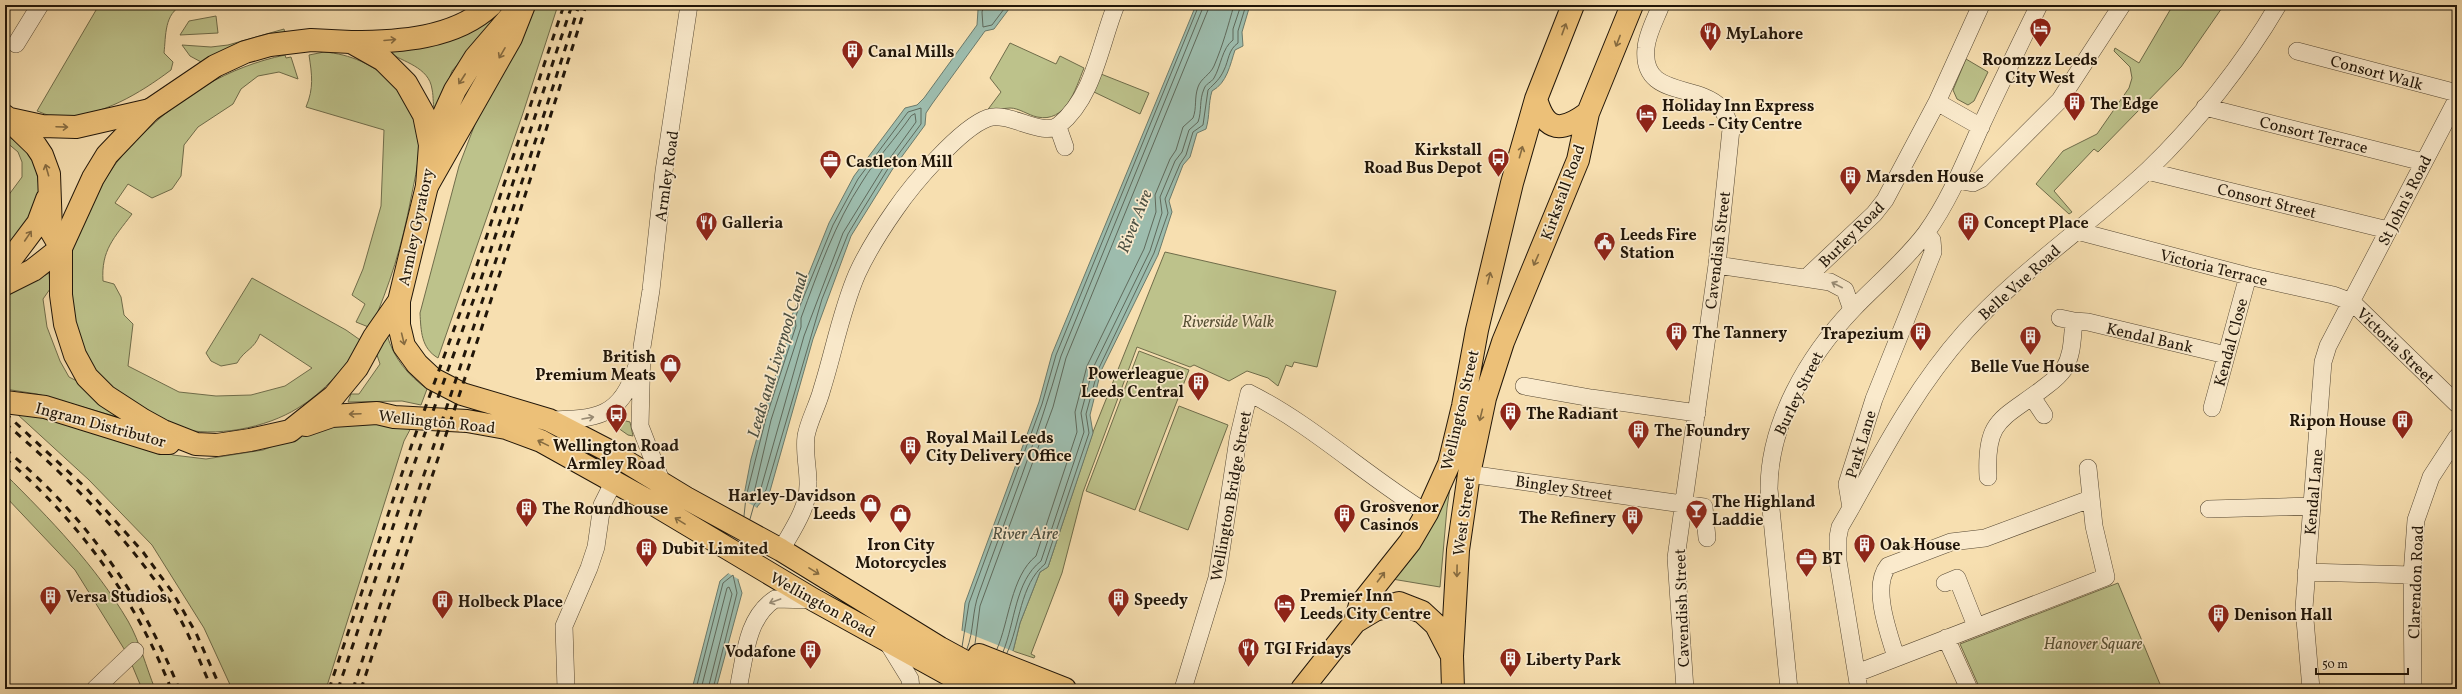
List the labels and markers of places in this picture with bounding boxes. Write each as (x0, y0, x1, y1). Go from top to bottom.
hotel icon: Roomzzz Leeds City West (2027, 16, 2053, 49)
restaurant icon: MyLahore (1698, 20, 1724, 53)
place label: MyLahore (1726, 24, 1803, 46)
building icon: Canal Mills (840, 38, 866, 71)
place label: Canal Mills (868, 42, 954, 64)
place label: Roomzzz Leeds City West (1982, 50, 2098, 90)
building icon: The Edge (2061, 90, 2087, 123)
place label: The Edge (2090, 94, 2158, 116)
place label: Holiday Inn Express Leeds - City Centre (1662, 96, 1814, 136)
hotel icon: Holiday Inn Express Leeds - City Centre (1634, 101, 1660, 134)
place label: Kirkstall Road Bus Depot (1364, 140, 1483, 180)
bus stop icon: Kirkstall Road Bus Depot (1485, 145, 1511, 178)
office icon: Castleton Mill (817, 148, 843, 181)
place label: Castleton Mill (846, 152, 953, 174)
building icon: Marsden House (1837, 163, 1863, 196)
place label: Marsden House (1866, 167, 1984, 189)
restaurant icon: Galleria (694, 209, 720, 242)
building icon: Concept Place (1956, 209, 1982, 242)
place label: Galleria (722, 213, 783, 235)
place label: Concept Place (1984, 213, 2089, 235)
place label: Leeds Fire Station (1620, 225, 1697, 265)
public building icon: Leeds Fire Station (1592, 230, 1618, 263)
building icon: The Tannery (1663, 319, 1689, 352)
building icon: Trapezium (1907, 320, 1933, 353)
place label: The Tannery (1692, 323, 1787, 345)
building icon: Belle Vue House (2017, 323, 2043, 356)
place label: Trapezium (1821, 324, 1904, 346)
place label: British Premium Meats (535, 347, 656, 387)
shop icon: British Premium Meats (658, 352, 684, 385)
place label: Belle Vue House (1971, 357, 2089, 379)
place label: Powerleague Leeds Central (1081, 364, 1185, 404)
building icon: Powerleague Leeds Central (1186, 369, 1212, 402)
building icon: The Radiant (1498, 400, 1524, 433)
bus stop icon: Wellington Road Armley Road (603, 402, 629, 435)
place label: The Radiant (1526, 404, 1618, 426)
building icon: Ripon House (2389, 407, 2415, 440)
place label: Ripon House (2289, 411, 2386, 433)
building icon: The Foundry (1626, 417, 1652, 450)
place label: The Foundry (1654, 421, 1750, 443)
place label: Royal Mail Leeds City Delivery Office (926, 428, 1072, 468)
building icon: Royal Mail Leeds City Delivery Office (897, 433, 923, 466)
place label: Wellington Road Armley Road (553, 436, 679, 476)
place label: Harley-Davidson Leeds (728, 486, 856, 526)
shop icon: Harley-Davidson Leeds (858, 491, 884, 524)
place label: The Highland Laddie (1712, 492, 1816, 532)
building icon: The Roundhouse (514, 495, 540, 528)
place label: Grosvenor Casinos (1360, 497, 1439, 537)
bar icon: The Highland Laddie (1683, 497, 1709, 530)
place label: The Roundhouse (542, 499, 668, 521)
shop icon: Iron City Motorcycles (888, 501, 914, 534)
building icon: Grosvenor Casinos (1331, 502, 1357, 535)
building icon: The Refinery (1619, 504, 1645, 537)
place label: The Refinery (1519, 508, 1616, 530)
building icon: Oak House (1852, 531, 1878, 564)
building icon: Dubit Limited (634, 535, 660, 568)
place label: Iron City Motorcycles (855, 535, 947, 575)
place label: Oak House (1880, 535, 1961, 557)
place label: Dubit Limited (662, 539, 768, 561)
office icon: BT (1794, 545, 1820, 578)
place label: BT (1822, 549, 1843, 571)
building icon: Versa Studios (38, 583, 64, 616)
building icon: Speedy (1105, 586, 1131, 619)
place label: Premier Inn Leeds City Centre (1300, 586, 1431, 626)
place label: Versa Studios (66, 587, 167, 609)
building icon: Holbeck Place (429, 588, 455, 621)
place label: Speedy (1134, 590, 1188, 612)
hotel icon: Premier Inn Leeds City Centre (1271, 591, 1297, 624)
place label: Holbeck Place (458, 592, 563, 614)
building icon: Denison Hall (2205, 601, 2231, 634)
place label: Denison Hall (2234, 605, 2333, 627)
restaurant icon: TGI Fridays (1235, 635, 1261, 668)
building icon: Vodafone (798, 638, 824, 671)
place label: TGI Fridays (1264, 639, 1351, 661)
place label: Vodafone (725, 642, 796, 664)
building icon: Liberty Park (1498, 646, 1524, 679)
place label: Liberty Park (1526, 650, 1621, 672)

